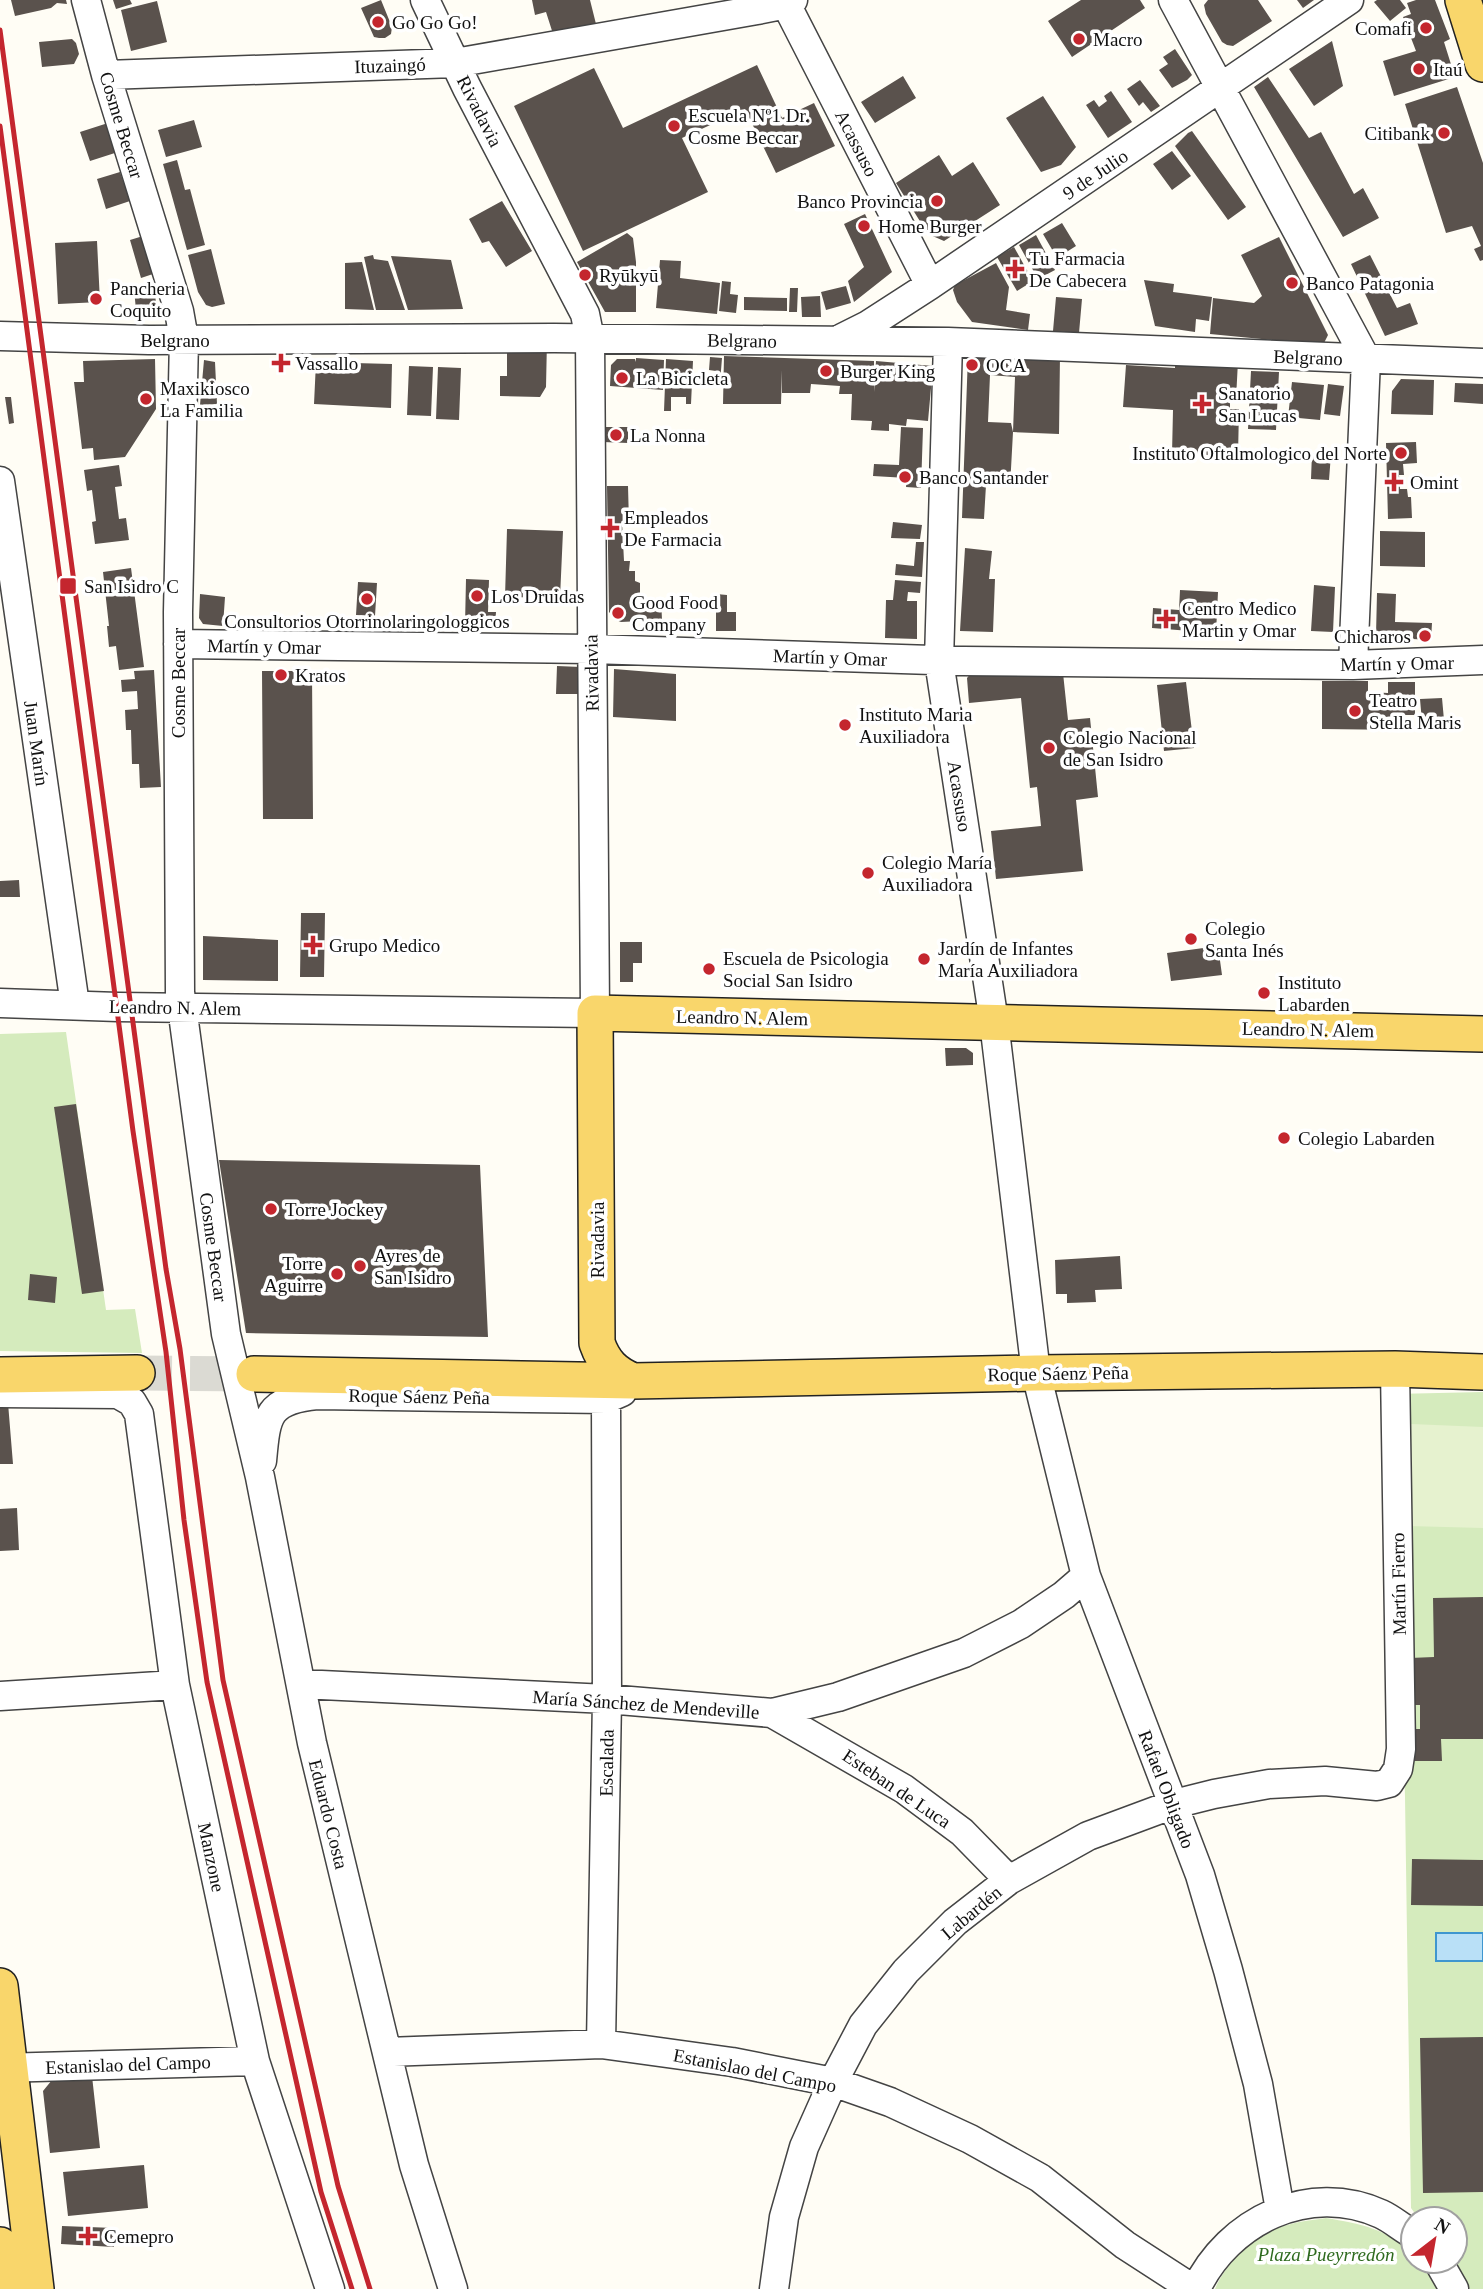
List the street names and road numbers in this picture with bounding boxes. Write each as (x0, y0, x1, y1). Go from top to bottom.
street label: Ituzaingó (354, 54, 426, 77)
street label: Cosme Beccar (95, 69, 148, 182)
street label: Rivadavia (453, 72, 507, 151)
street label: Acassuso (831, 106, 882, 180)
street label: 9 de Julio (1059, 145, 1132, 204)
street label: Belgrano (707, 329, 777, 352)
street label: Belgrano (140, 330, 210, 351)
street label: Belgrano (1273, 346, 1343, 369)
street label: Cosme Beccar (168, 627, 189, 738)
street label: Rivadavia (580, 634, 603, 712)
street label: Martín y Omar (207, 635, 322, 658)
street label: Martín y Omar (773, 645, 888, 670)
street label: Martín y Omar (1340, 652, 1455, 675)
street label: Juan Marín (20, 699, 53, 788)
street label: Acassuso (944, 759, 975, 833)
street label: Leandro N. Alem (109, 996, 242, 1019)
street label: Leandro N. Alem (676, 1006, 809, 1029)
street label: Leandro N. Alem (1242, 1018, 1375, 1041)
street label: Cosme Beccar (195, 1191, 232, 1304)
street label: Rivadavia (587, 1201, 608, 1279)
street label: Roque Sáenz Peña (987, 1362, 1129, 1385)
street label: Roque Sáenz Peña (348, 1385, 490, 1408)
street label: Martín Fierro (1387, 1532, 1410, 1636)
street label: María Sánchez de Mendeville (532, 1686, 760, 1723)
street label: Rafael Obligado (1134, 1727, 1199, 1851)
street label: Escalada (595, 1729, 618, 1797)
street label: Esteban de Luca (839, 1745, 955, 1833)
street label: Eduardo Costa (305, 1757, 352, 1872)
street label: Manzone (194, 1820, 229, 1894)
street label: Labardén (937, 1881, 1006, 1943)
street label: Estanislao del Campo (672, 2044, 838, 2097)
street label: Estanislao del Campo (45, 2051, 211, 2078)

